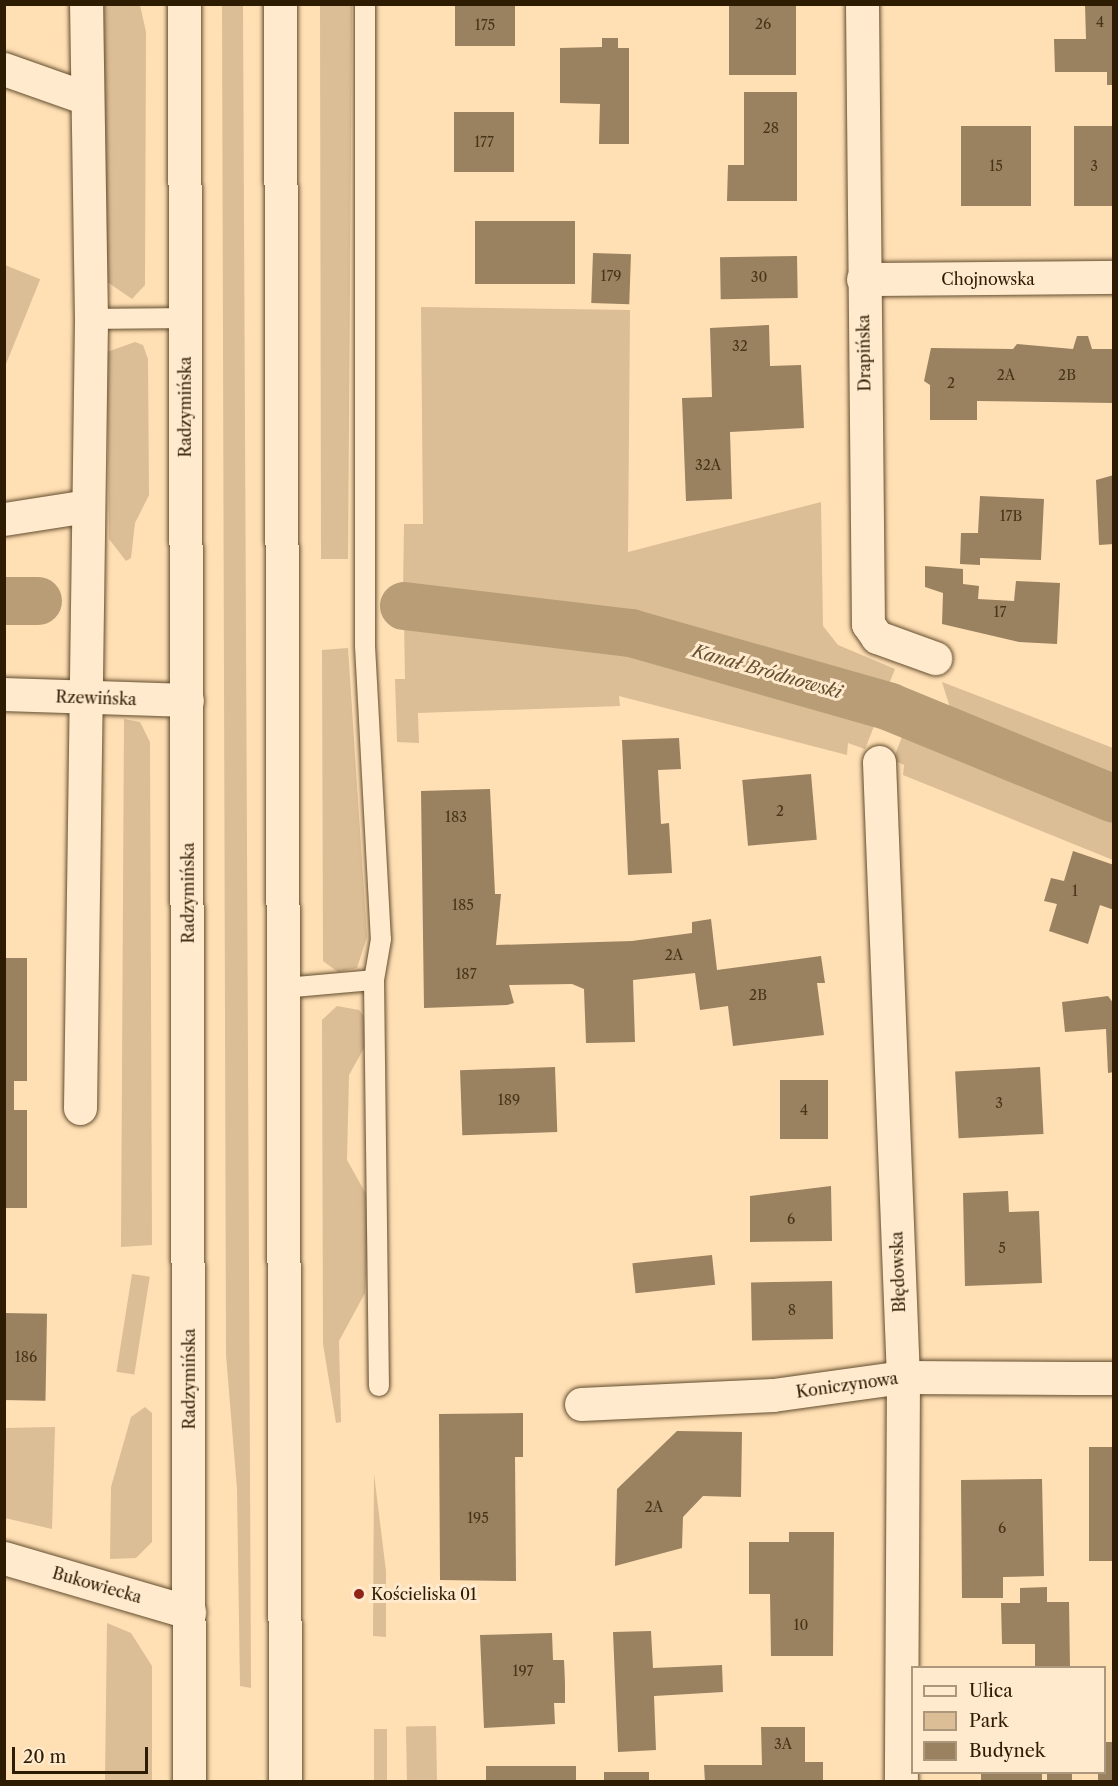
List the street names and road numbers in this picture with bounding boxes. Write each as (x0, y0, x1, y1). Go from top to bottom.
street label: Chojnowska (941, 269, 1035, 289)
street label: Drapińska (854, 314, 874, 392)
street label: Radzymińska (175, 357, 195, 457)
street label: Rzewińska (55, 687, 137, 709)
street label: Radzymińska (178, 843, 198, 943)
street label: Błędowska (887, 1231, 909, 1313)
street label: Radzymińska (179, 1329, 199, 1429)
street label: Koniczynowa (795, 1368, 899, 1402)
street label: Bukowiecka (50, 1563, 144, 1607)

